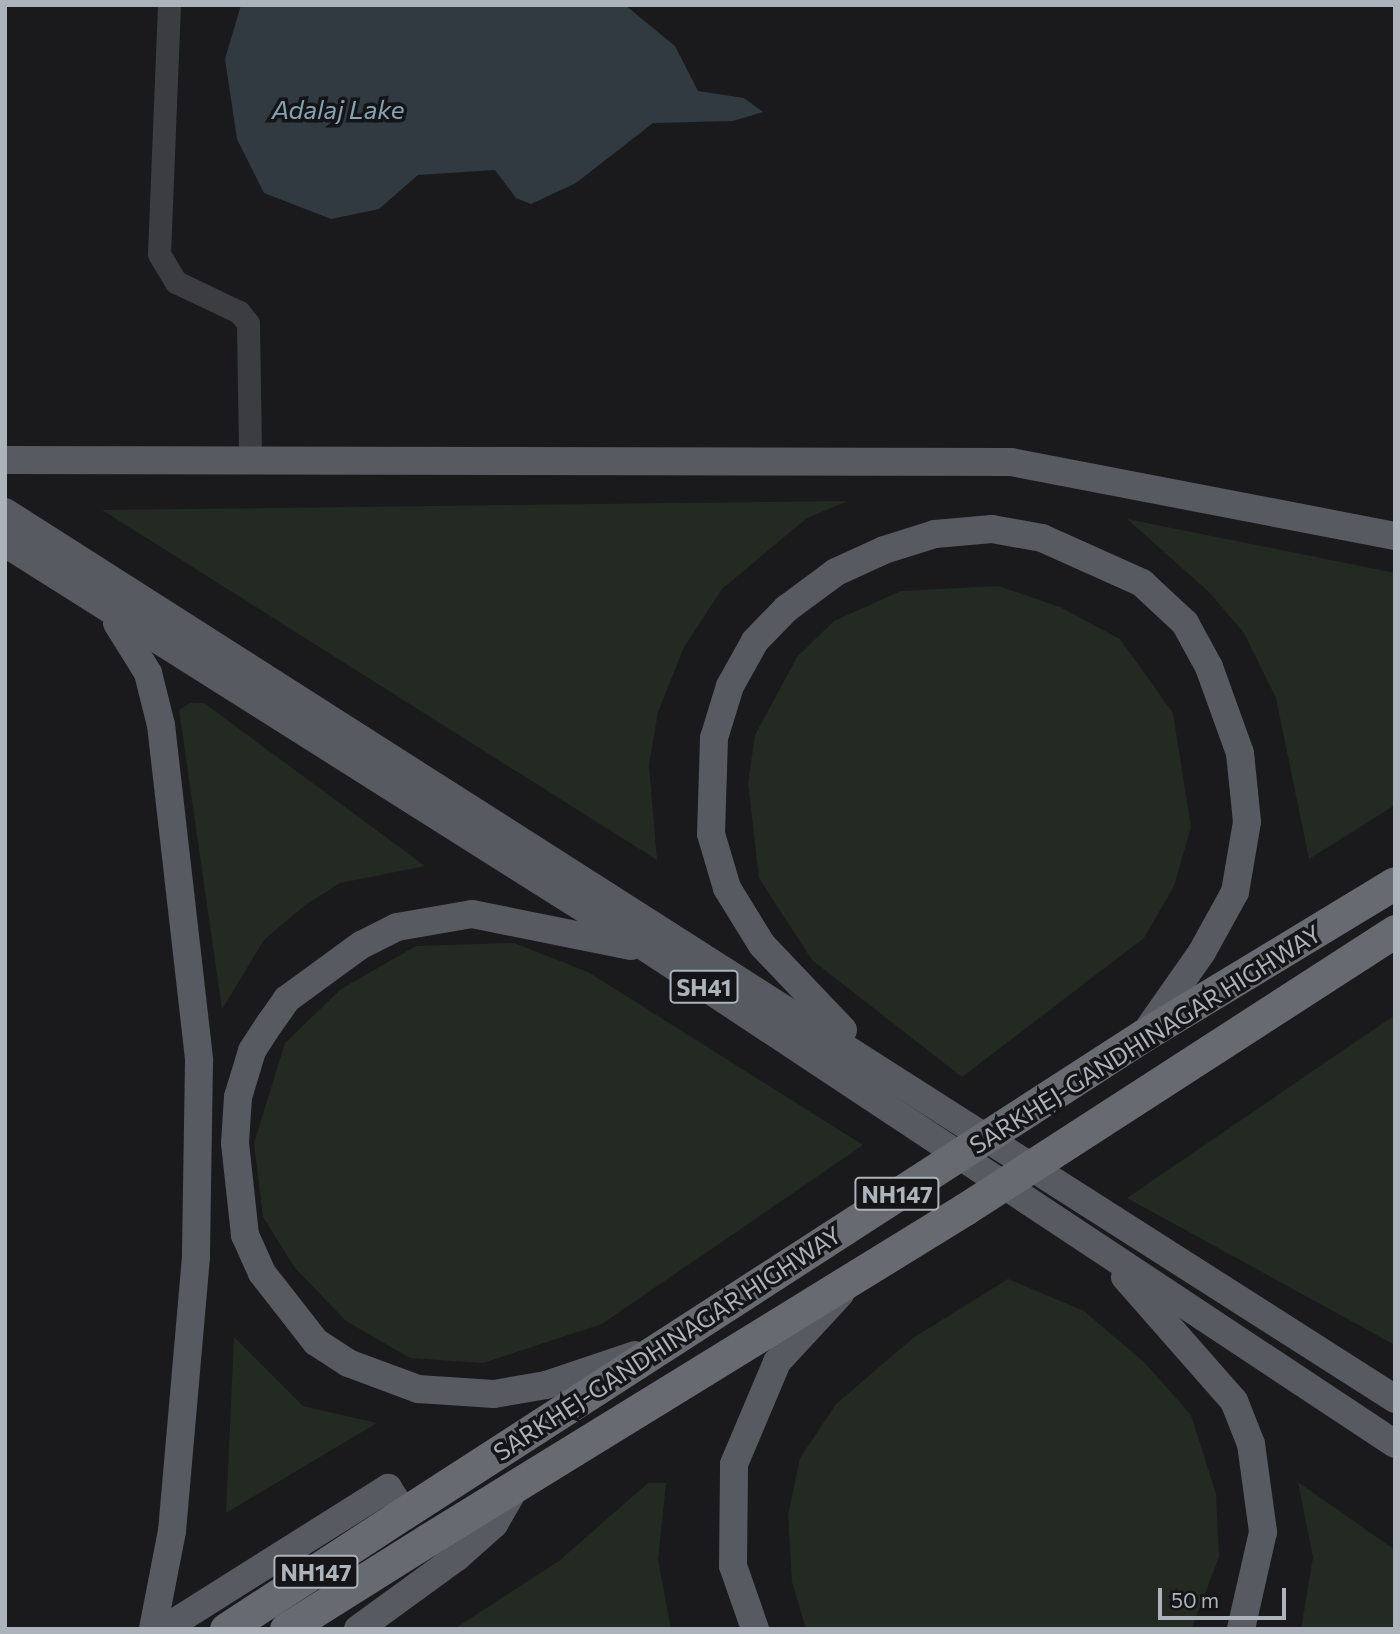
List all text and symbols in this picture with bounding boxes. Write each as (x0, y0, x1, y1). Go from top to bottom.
water label: Adalaj Lake (271, 93, 405, 125)
street label: SARKHEJ-GANDHINAGAR HIGHWAY (964, 919, 1326, 1159)
road number: SH41 (669, 968, 739, 1006)
road number: NH147 (853, 1175, 941, 1214)
street label: SARKHEJ-GANDHINAGAR HIGHWAY (488, 1220, 846, 1466)
road number: NH147 (272, 1553, 360, 1592)
scale bar (1162, 1574, 1290, 1618)
text: 50 m (1171, 1587, 1219, 1612)

